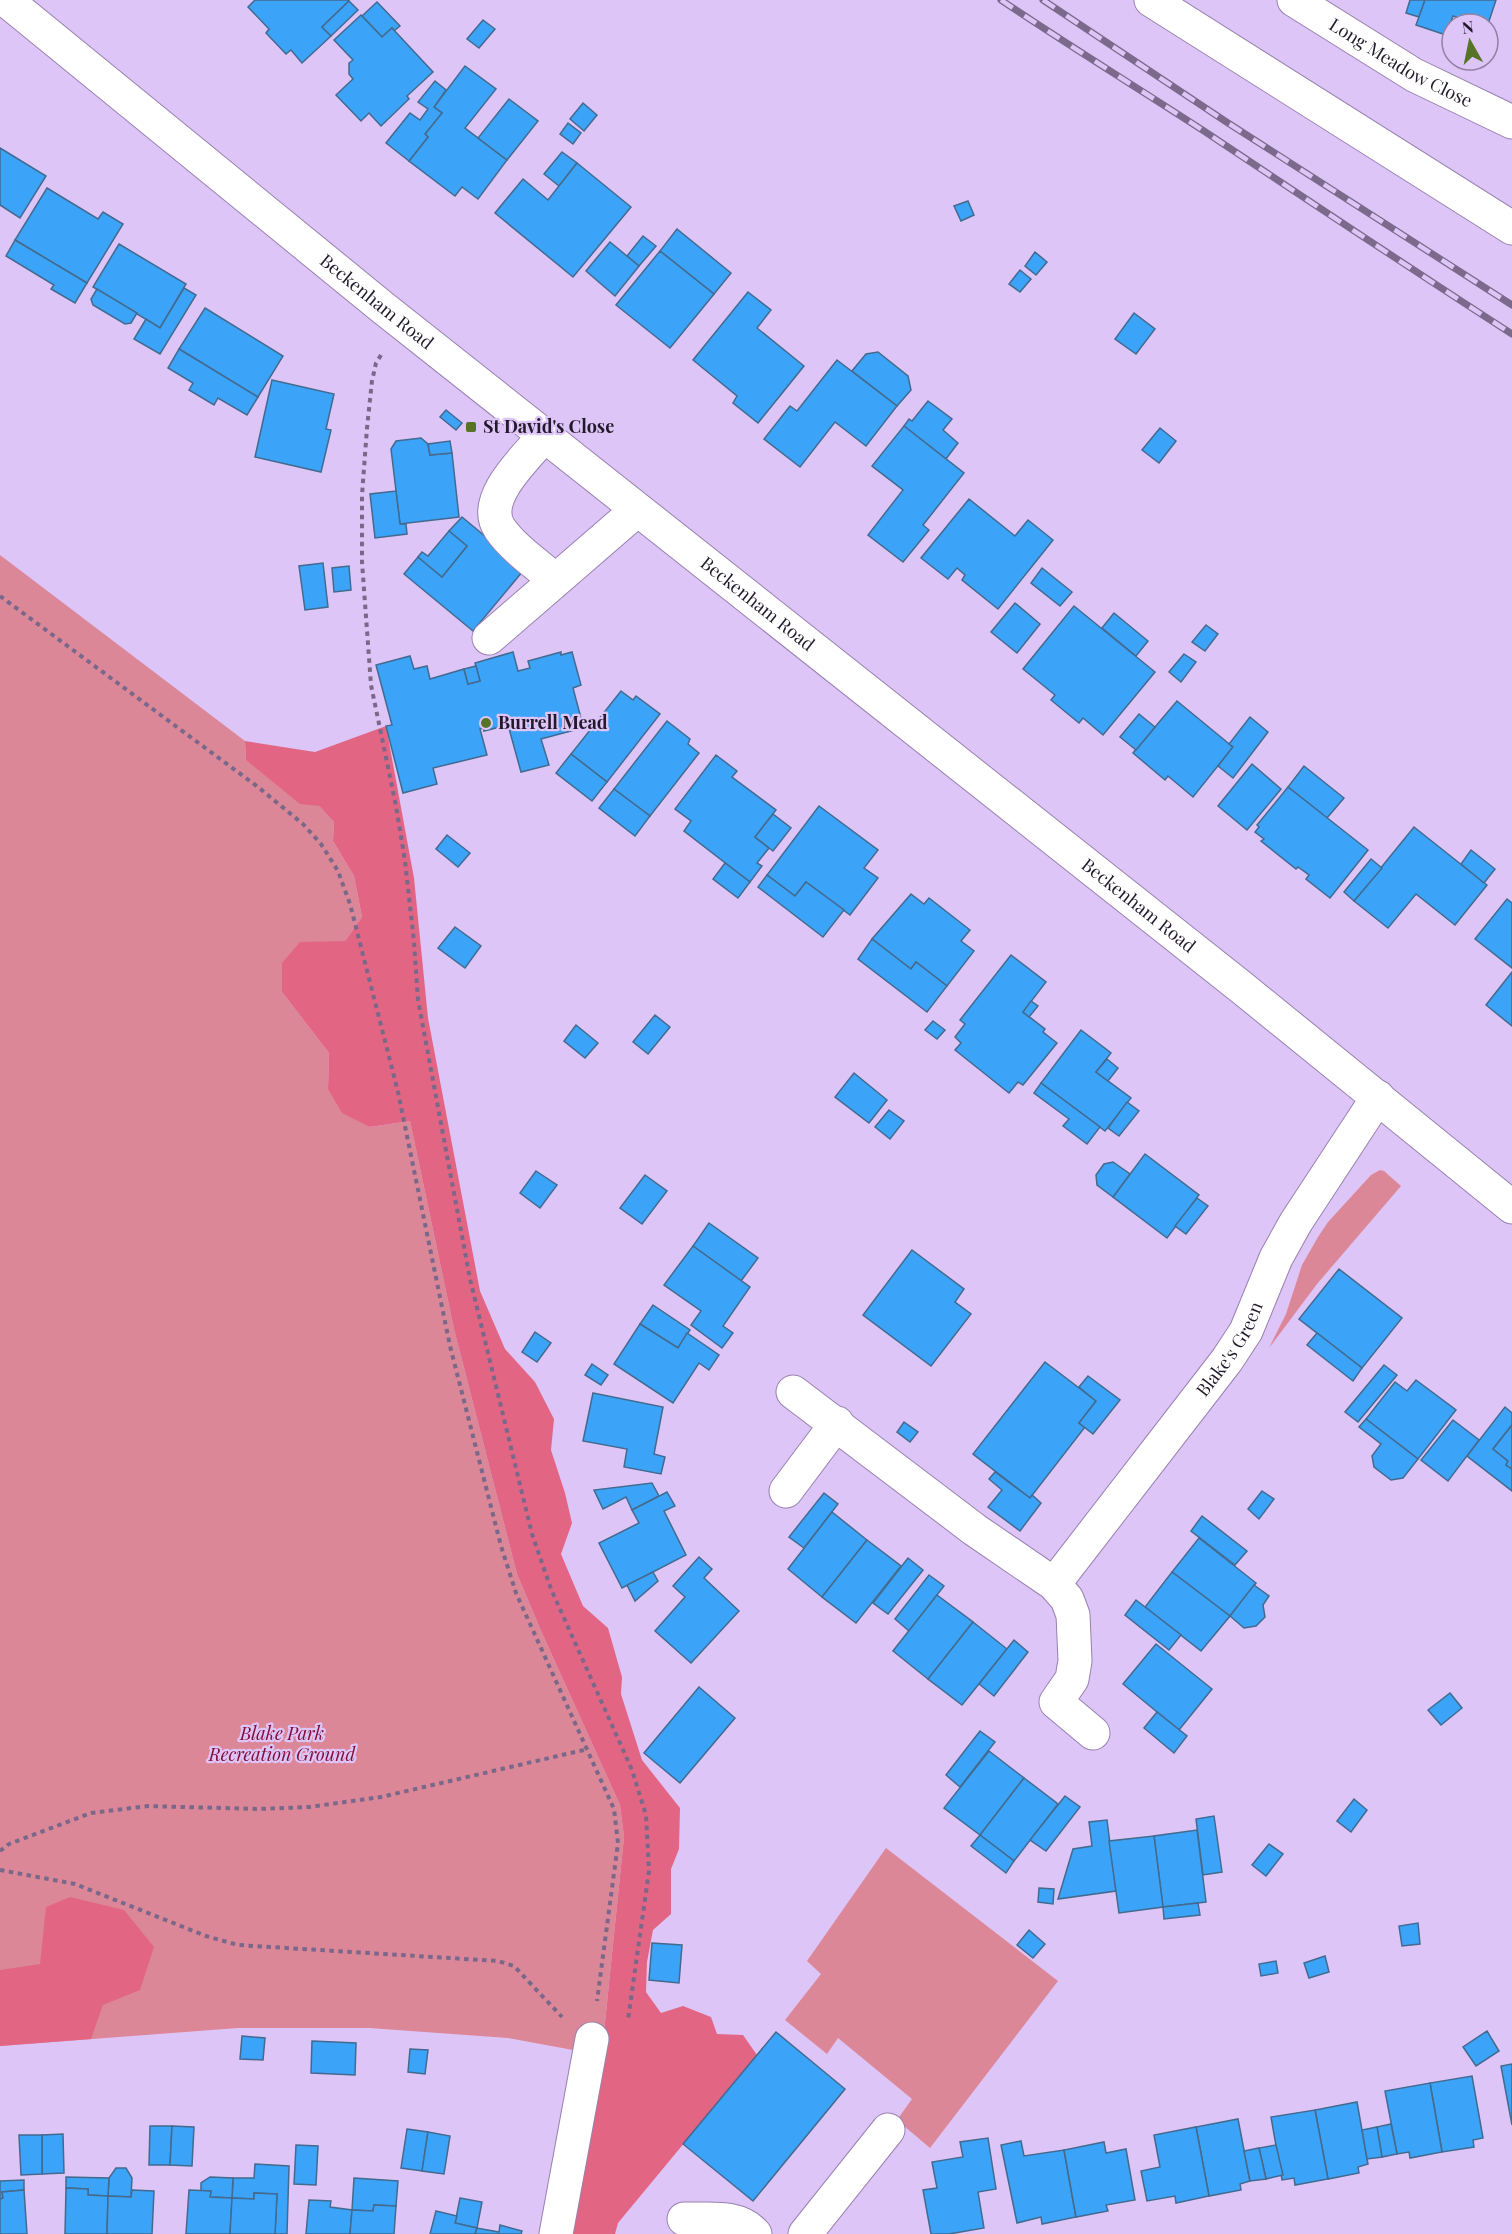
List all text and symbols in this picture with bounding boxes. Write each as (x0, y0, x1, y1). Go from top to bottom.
street label: Long Meadow Close (1325, 12, 1476, 112)
north arrow (1440, 12, 1500, 72)
text: N (1460, 15, 1475, 38)
street label: Beckenham Road (315, 248, 439, 355)
place label: St David's Close (483, 414, 614, 438)
marker: St David's Close (464, 420, 478, 434)
street label: Beckenham Road (696, 551, 820, 656)
place label: Burrell Mead (498, 710, 608, 734)
marker: Burrell Mead (479, 716, 493, 730)
street label: Beckenham Road (1077, 852, 1201, 958)
street label: Blake's Green (1190, 1298, 1268, 1401)
park label: Blake Park Recreation Ground (208, 1721, 356, 1766)

